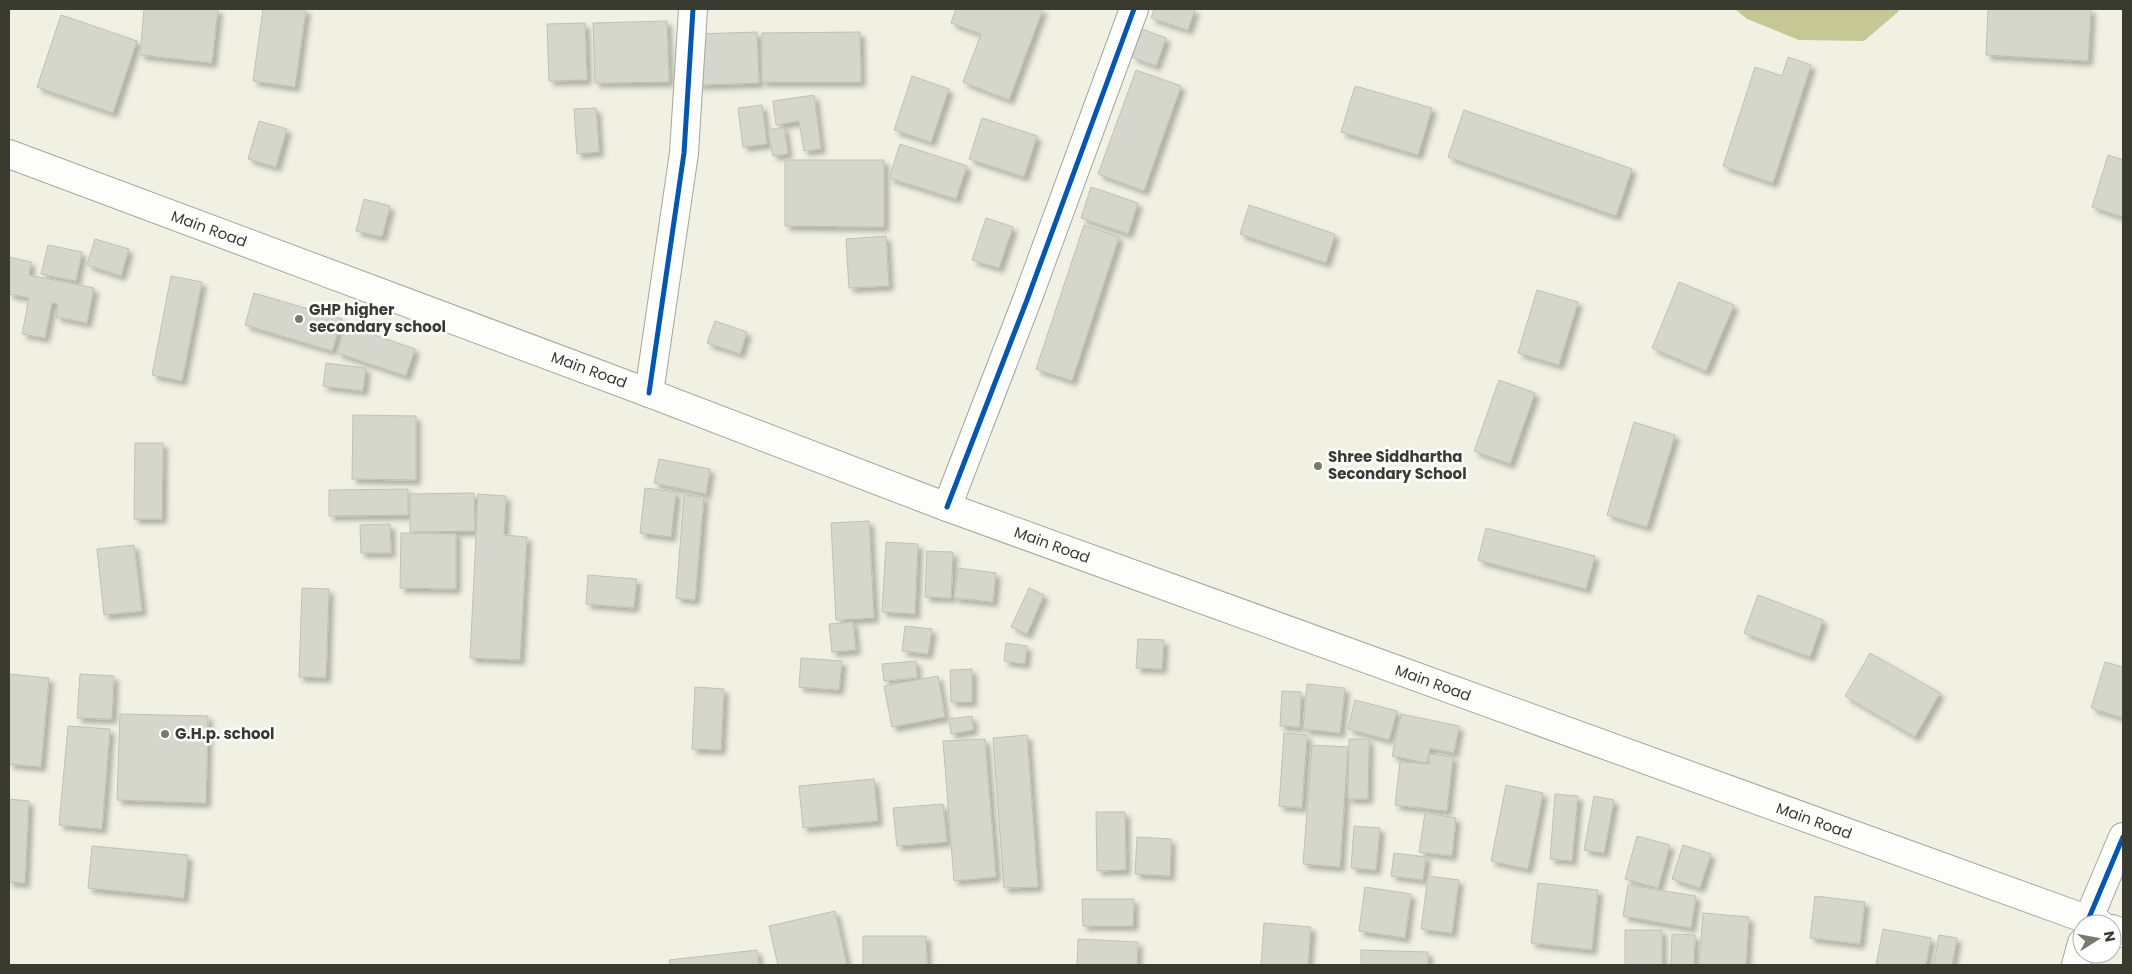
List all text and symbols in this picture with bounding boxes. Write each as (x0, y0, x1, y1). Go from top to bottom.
street label: Main Road (168, 205, 250, 252)
place label: GHP higher secondary school (309, 299, 446, 337)
marker: GHP higher secondary school (293, 313, 305, 325)
street label: Main Road (548, 346, 630, 393)
place label: Shree Siddhartha Secondary School (1328, 446, 1467, 484)
marker: Shree Siddhartha Secondary School (1312, 460, 1324, 472)
street label: Main Road (1011, 521, 1093, 568)
street label: Main Road (1392, 659, 1474, 706)
place label: G.H.p. school (175, 723, 275, 744)
marker: G.H.p. school (159, 728, 171, 740)
street label: Main Road (1773, 797, 1855, 844)
north arrow (2072, 914, 2122, 964)
text: N (2099, 929, 2121, 944)

